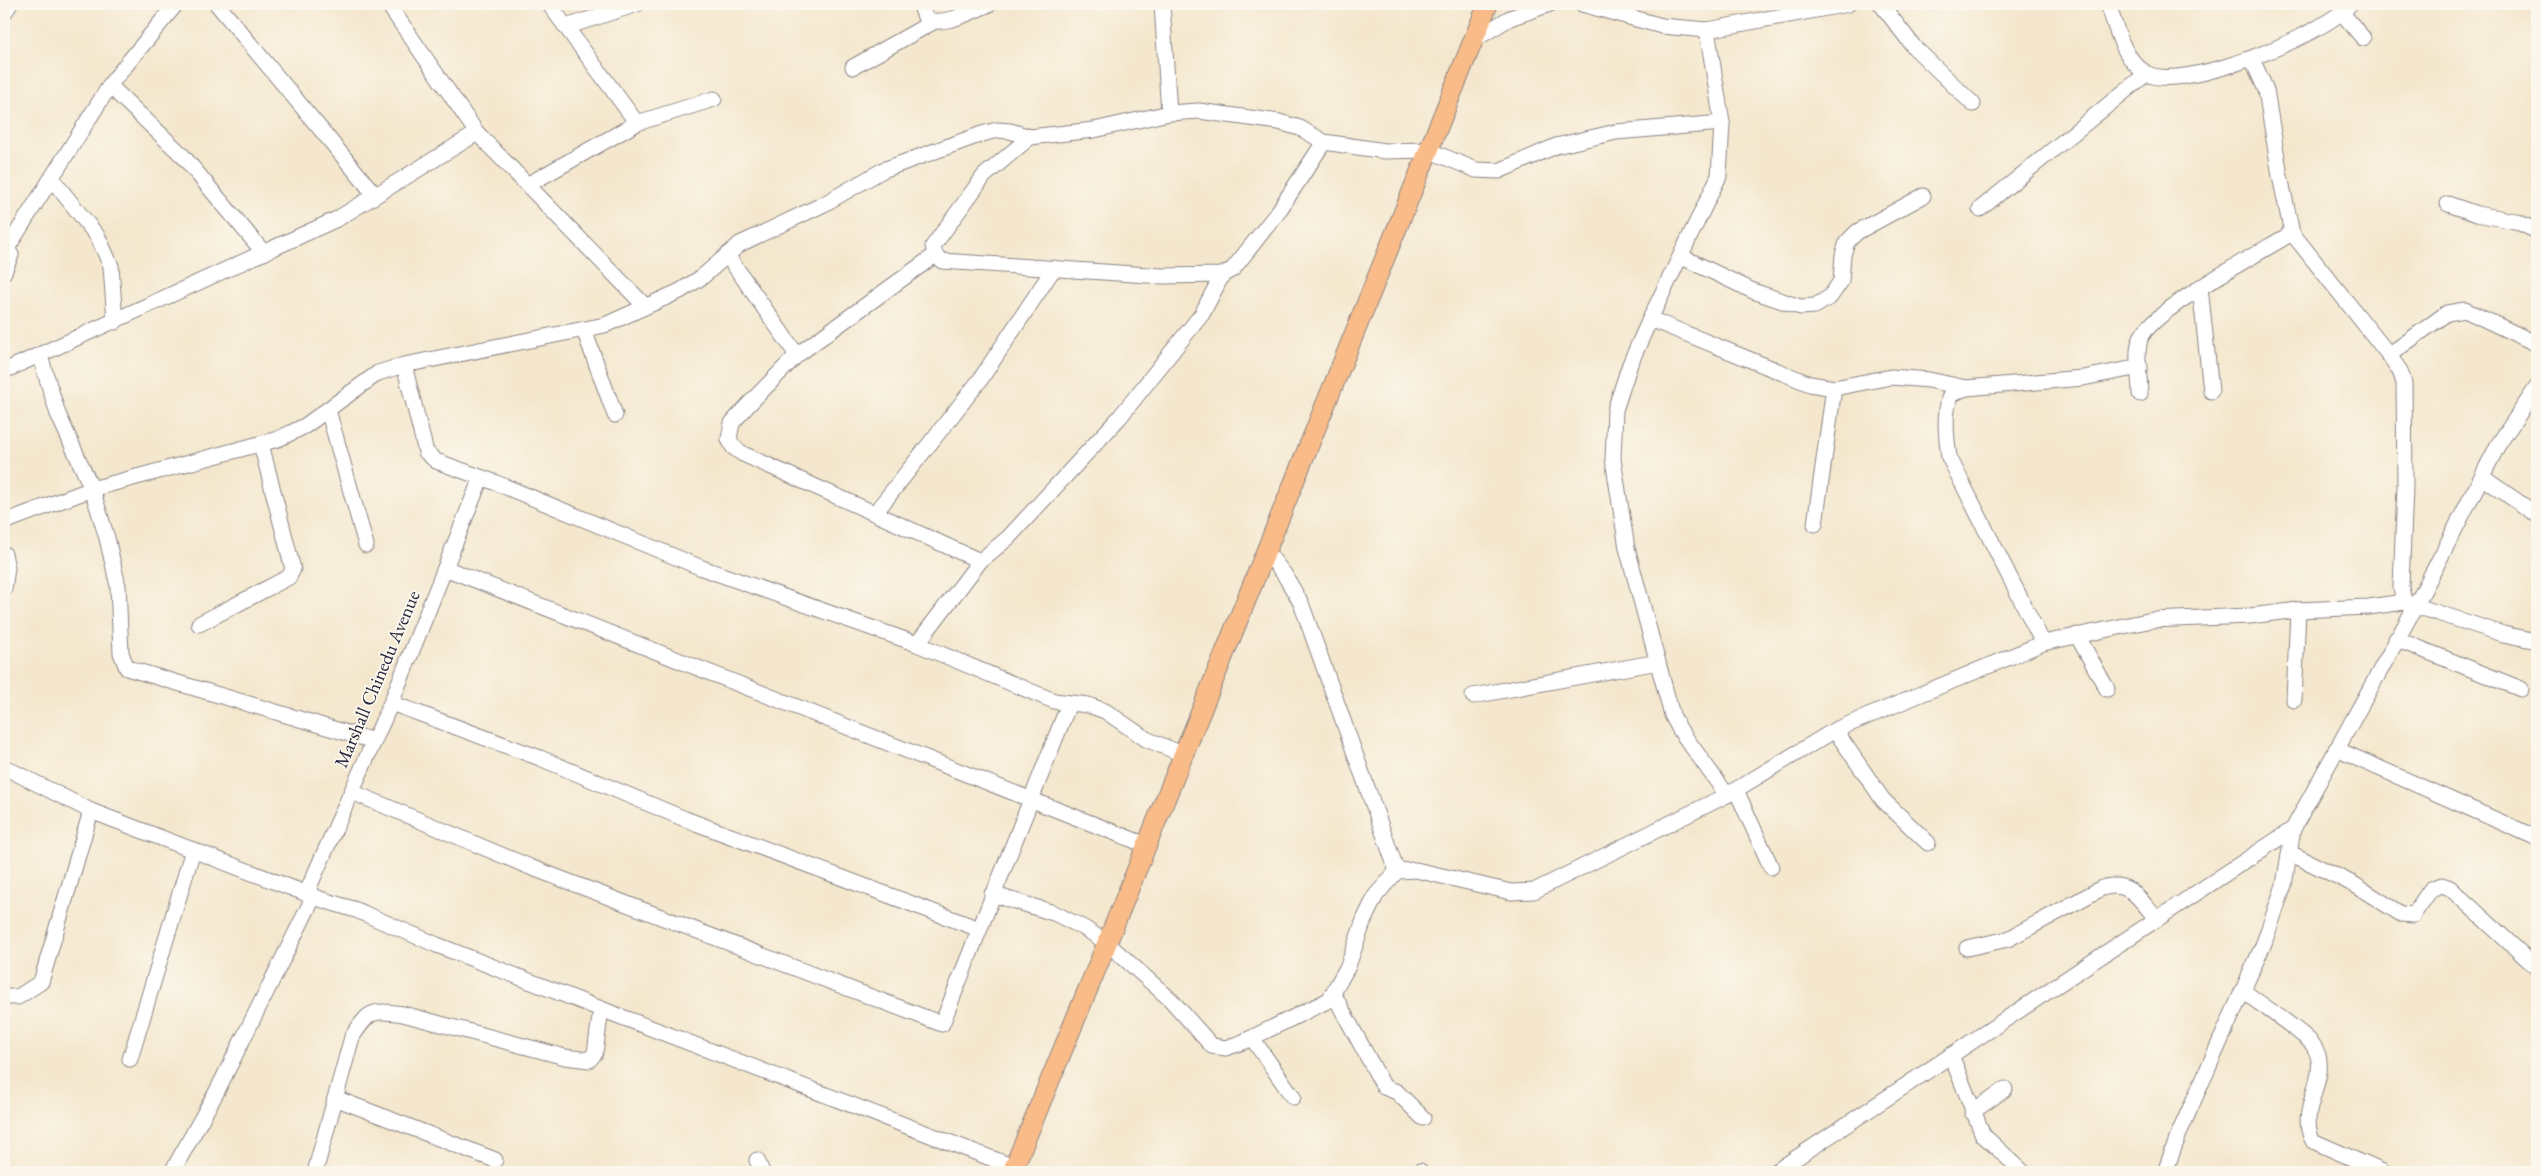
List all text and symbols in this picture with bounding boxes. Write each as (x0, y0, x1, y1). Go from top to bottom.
street label: Marshall Chinedu Avenue (328, 587, 426, 771)

